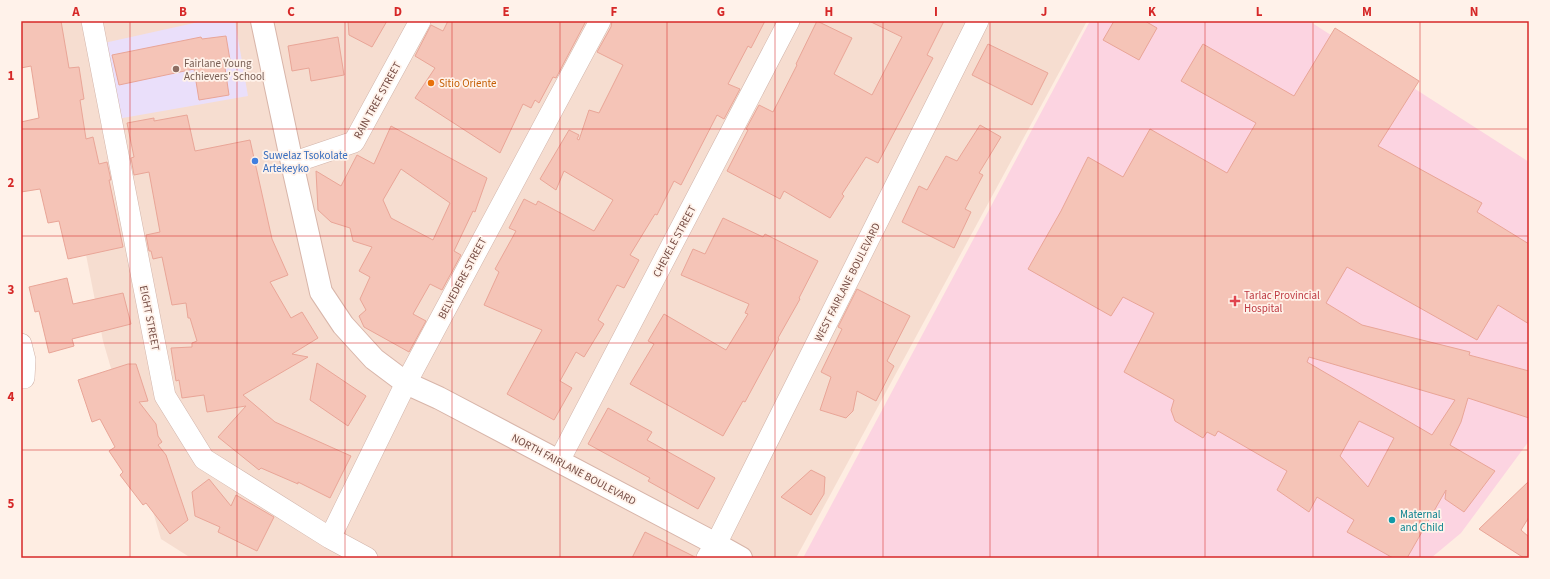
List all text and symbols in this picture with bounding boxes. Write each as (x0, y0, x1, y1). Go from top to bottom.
text: A (71, 3, 80, 21)
text: B (179, 3, 187, 21)
text: C (287, 3, 295, 21)
text: D (394, 3, 402, 21)
text: E (502, 3, 510, 21)
text: F (611, 3, 618, 21)
text: G (717, 3, 725, 21)
text: H (825, 3, 833, 21)
text: I (934, 3, 938, 21)
text: J (1041, 3, 1047, 21)
text: K (1148, 3, 1157, 21)
text: L (1256, 3, 1263, 21)
text: M (1362, 3, 1372, 21)
text: N (1470, 3, 1478, 21)
place label: Fairlane Young Achievers' School (184, 56, 265, 84)
street label: RAIN TREE STREET (350, 59, 405, 141)
marker: Fairlane Young Achievers' School (171, 64, 181, 74)
text: 1 (8, 67, 15, 85)
place label: Sitio Oriente (439, 76, 497, 91)
marker: Sitio Oriente (426, 78, 436, 88)
place label: Suwelaz Tsokolate Artekeyko (263, 148, 348, 176)
marker: Suwelaz Tsokolate Artekeyko (250, 156, 260, 166)
text: 2 (8, 174, 15, 192)
street label: CHEVELE STREET (649, 203, 700, 280)
street label: WEST FAIRLANE BOULEVARD (811, 220, 884, 344)
street label: BELVEDERE STREET (435, 235, 490, 322)
text: 3 (8, 281, 15, 299)
street label: EIGHT STREET (136, 284, 163, 352)
place label: Tarlac Provincial Hospital (1244, 288, 1320, 316)
marker: Tarlac Provincial Hospital (1229, 295, 1241, 307)
text: 4 (8, 388, 15, 406)
street label: NORTH FAIRLANE BOULEVARD (509, 430, 639, 509)
text: 5 (8, 495, 15, 513)
place label: Maternal and Child (1400, 507, 1444, 535)
marker: Maternal and Child (1387, 515, 1397, 525)

